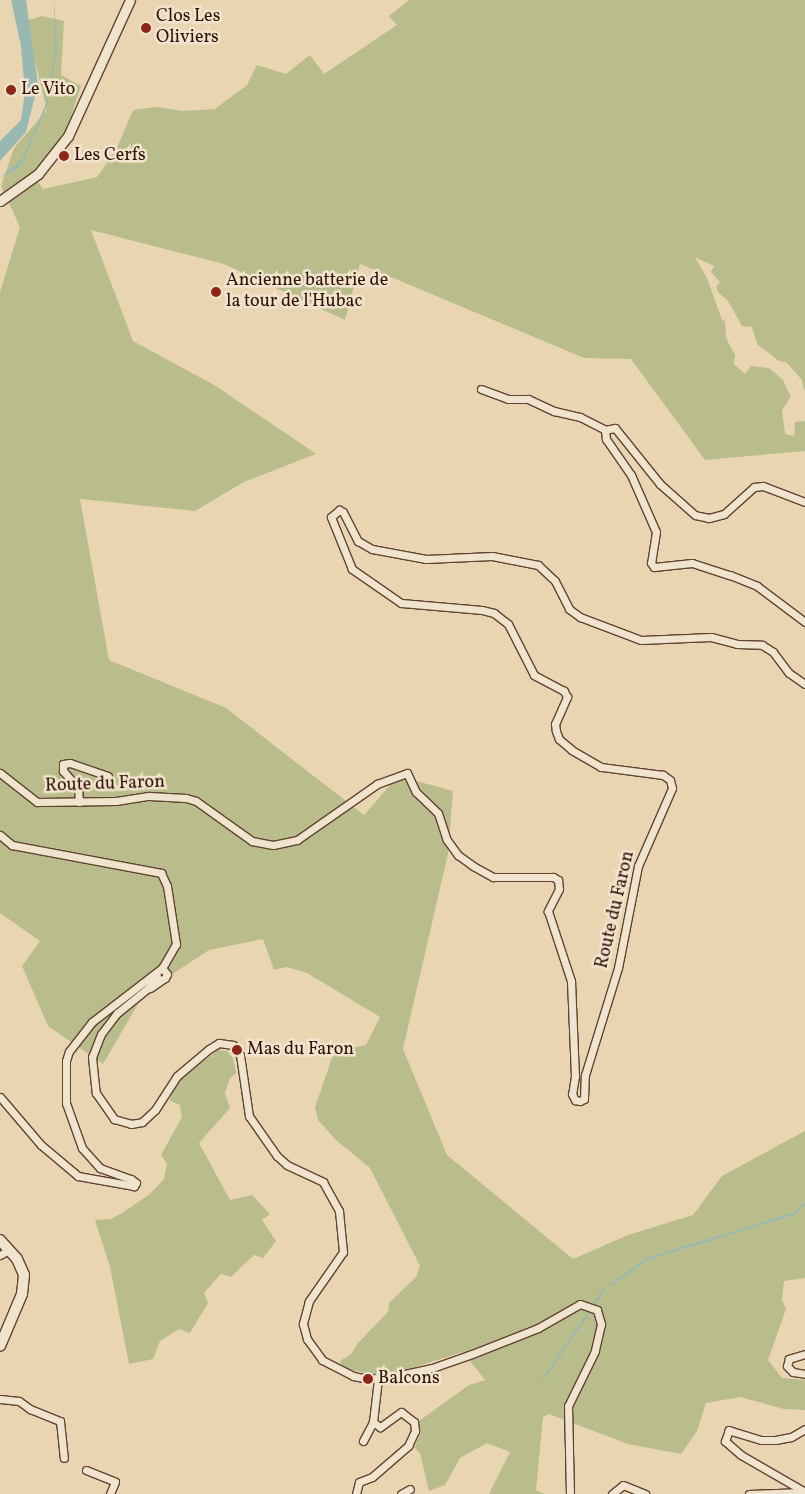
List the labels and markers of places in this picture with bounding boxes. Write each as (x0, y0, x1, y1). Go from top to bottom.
place label: Clos Les Oliviers (156, 7, 220, 50)
marker: Clos Les Oliviers (140, 22, 152, 34)
place label: Le Vito (21, 79, 76, 101)
marker: Le Vito (5, 84, 17, 96)
place label: Les Cerfs (74, 145, 146, 167)
marker: Les Cerfs (58, 150, 70, 162)
place label: Ancienne batterie de la tour de l'Hubac (226, 271, 388, 314)
marker: Ancienne batterie de la tour de l'Hubac (210, 286, 222, 298)
place label: Mas du Faron (247, 1039, 354, 1061)
marker: Mas du Faron (231, 1044, 243, 1056)
place label: Balcons (378, 1368, 440, 1390)
marker: Balcons (362, 1373, 374, 1385)

